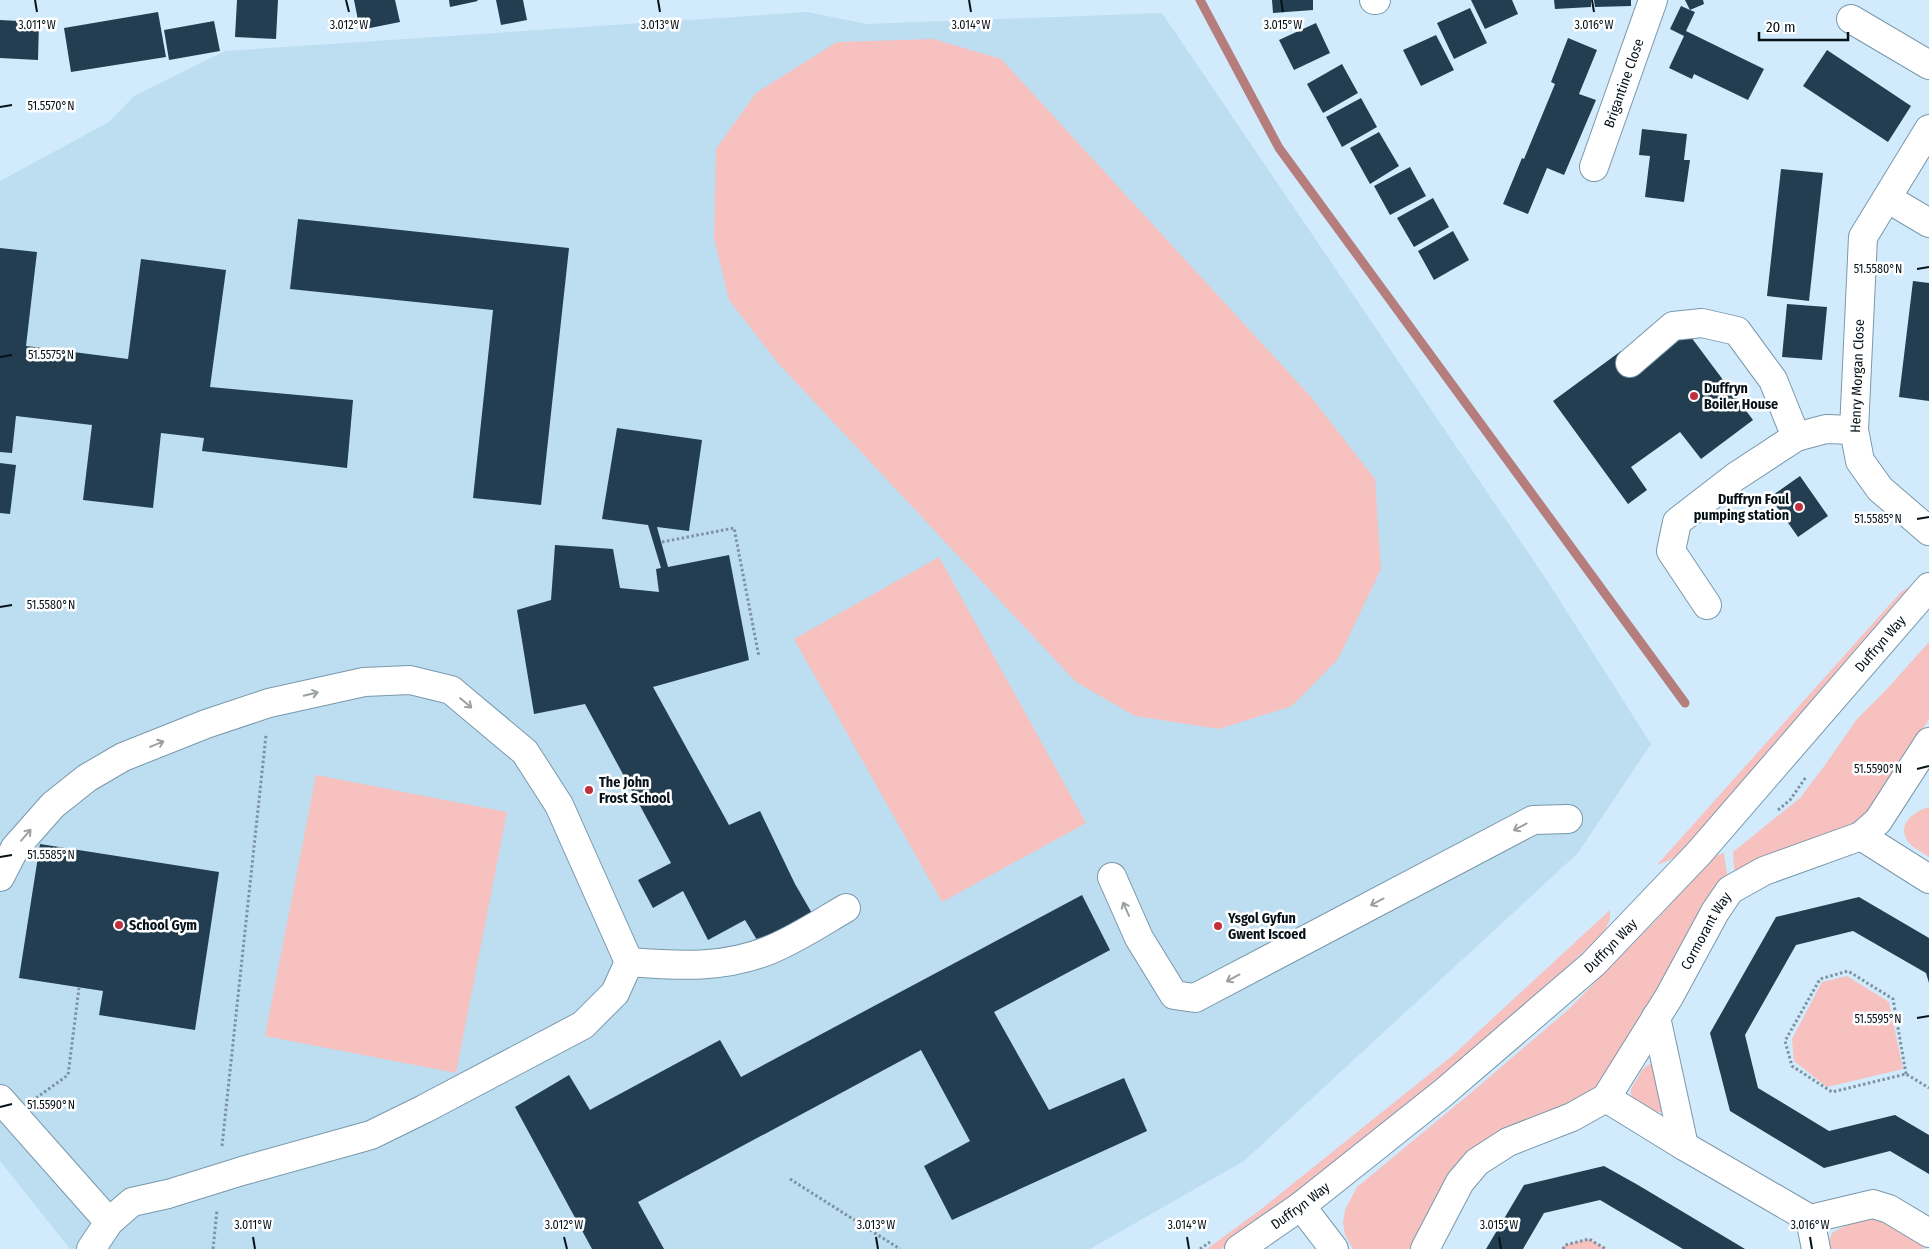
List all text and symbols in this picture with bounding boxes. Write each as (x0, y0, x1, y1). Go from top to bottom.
scale bar (1759, 10, 1848, 42)
text: 3.011°W (18, 18, 56, 32)
text: 3.012°W (330, 18, 368, 32)
text: 3.013°W (641, 18, 679, 32)
text: 3.014°W (952, 18, 990, 32)
text: 3.015°W (1264, 18, 1302, 32)
text: 3.016°W (1575, 18, 1613, 32)
text: 20 m (1766, 18, 1796, 36)
street label: Brigantine Close (1601, 36, 1648, 130)
text: 51.5570°N (28, 99, 74, 113)
text: 51.5580°N (1854, 262, 1902, 276)
street label: Henry Morgan Close (1847, 319, 1868, 433)
text: 51.5575°N (28, 348, 74, 362)
place label: Duffryn Boiler House (1704, 380, 1778, 413)
marker: Duffryn Boiler House (1688, 390, 1700, 402)
place label: Duffryn Foul pumping station (1694, 491, 1789, 524)
marker: Duffryn Foul pumping station (1793, 501, 1805, 513)
text: 51.5585°N (1854, 512, 1902, 526)
text: 51.5580°N (27, 598, 75, 612)
street label: Duffryn Way (1851, 612, 1910, 676)
one-way arrow (303, 689, 319, 698)
one-way arrow (460, 697, 473, 708)
one-way arrow (149, 738, 164, 748)
text: 51.5590°N (1854, 762, 1902, 776)
place label: The John Frost School (599, 774, 671, 807)
marker: The John Frost School (583, 784, 595, 796)
one-way arrow (1513, 822, 1528, 832)
one-way arrow (20, 829, 31, 842)
text: 51.5585°N (27, 848, 75, 862)
street label: Cormorant Way (1677, 888, 1735, 973)
one-way arrow (1369, 897, 1384, 907)
one-way arrow (1120, 902, 1130, 917)
place label: Ysgol Gyfun Gwent Iscoed (1227, 910, 1306, 943)
street label: Duffryn Way (1581, 915, 1641, 977)
place label: School Gym (129, 917, 197, 934)
marker: School Gym (113, 919, 125, 931)
marker: Ysgol Gyfun Gwent Iscoed (1212, 920, 1224, 932)
one-way arrow (1225, 973, 1240, 983)
text: 51.5595°N (1854, 1012, 1902, 1026)
text: 51.5590°N (27, 1098, 75, 1112)
street label: Duffryn Way (1268, 1178, 1334, 1233)
text: 3.011°W (234, 1218, 272, 1232)
text: 3.012°W (545, 1218, 583, 1232)
text: 3.013°W (857, 1218, 895, 1232)
text: 3.014°W (1168, 1218, 1206, 1232)
text: 3.015°W (1480, 1218, 1518, 1232)
text: 3.016°W (1791, 1218, 1829, 1232)

